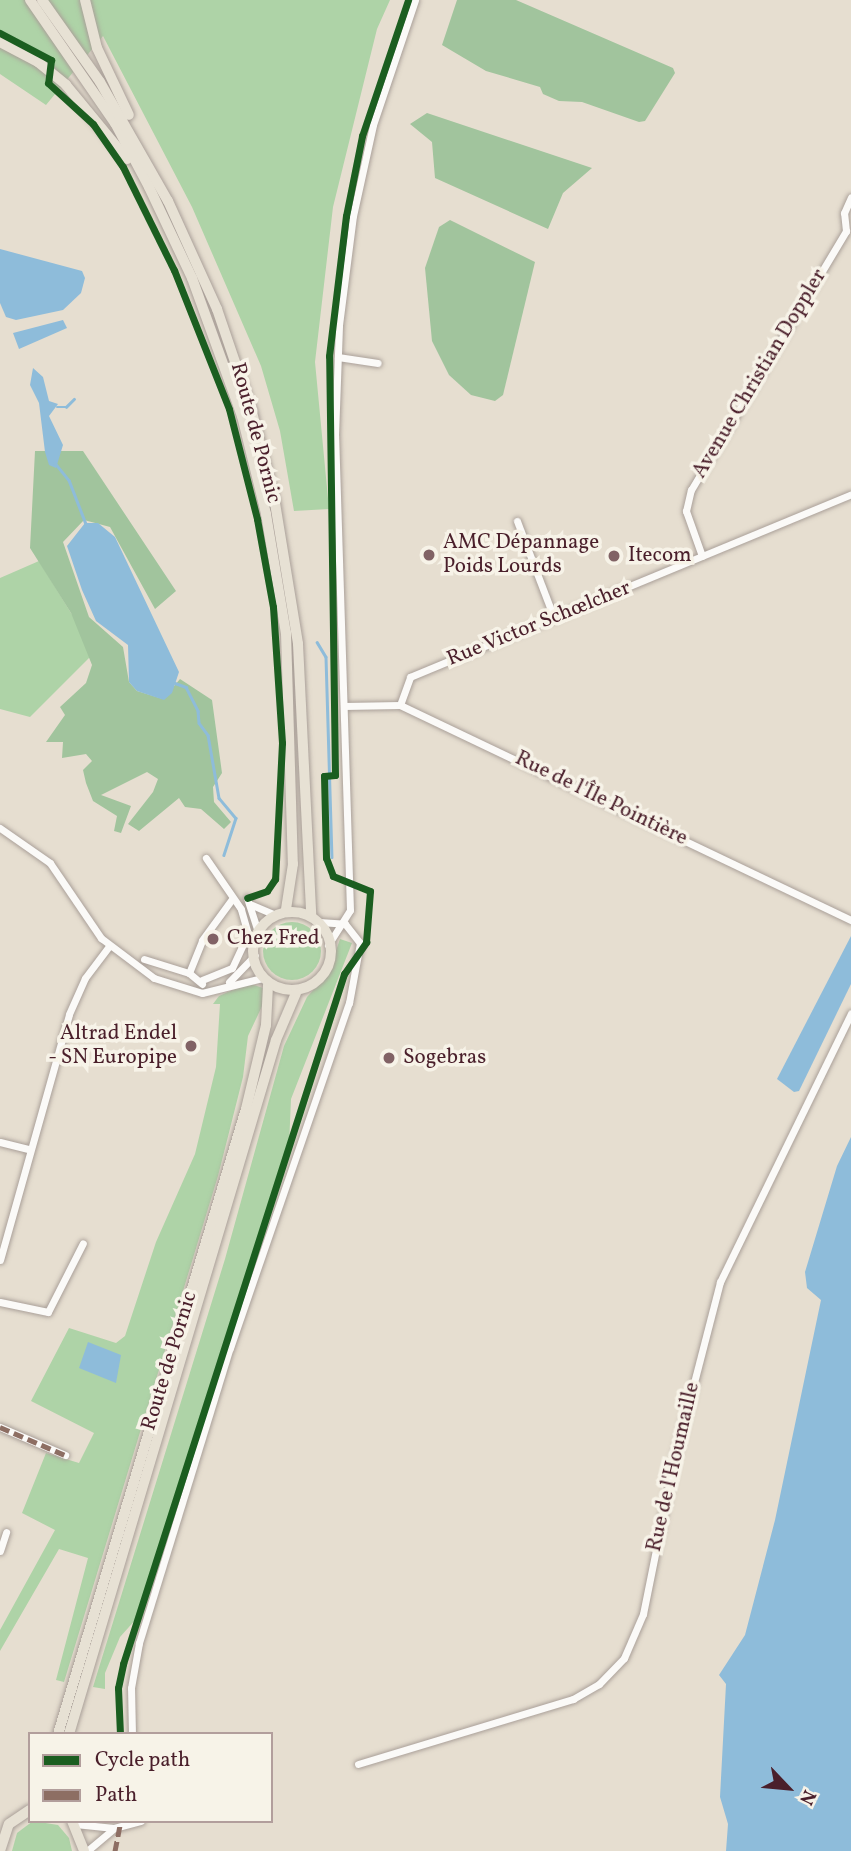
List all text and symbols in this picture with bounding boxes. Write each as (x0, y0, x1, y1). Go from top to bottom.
street label: Avenue Christian Doppler (688, 265, 832, 483)
street label: Route de Pornic (224, 360, 286, 506)
place label: AMC Dépannage Poids Lourds (443, 530, 599, 580)
place label: Itecom (628, 543, 692, 569)
marker: AMC Dépannage Poids Lourds (421, 547, 437, 563)
marker: Itecom (606, 548, 622, 564)
street label: Rue Victor Schœlcher (443, 576, 635, 672)
street label: Rue de l'Île Pointière (511, 746, 691, 852)
place label: Chez Fred (227, 926, 320, 952)
marker: Chez Fred (205, 931, 221, 947)
place label: Altrad Endel - SN Europipe (48, 1021, 177, 1071)
marker: Altrad Endel - SN Europipe (183, 1038, 199, 1054)
place label: Sogebras (403, 1045, 486, 1071)
marker: Sogebras (381, 1050, 397, 1066)
street label: Route de Pornic (137, 1288, 203, 1434)
street label: Rue de l'Houmaille (642, 1380, 706, 1554)
legend (28, 1732, 273, 1823)
text: Cycle path (95, 1746, 190, 1775)
north arrow (753, 1753, 823, 1823)
text: Path (95, 1781, 137, 1810)
text: N (792, 1785, 822, 1809)

